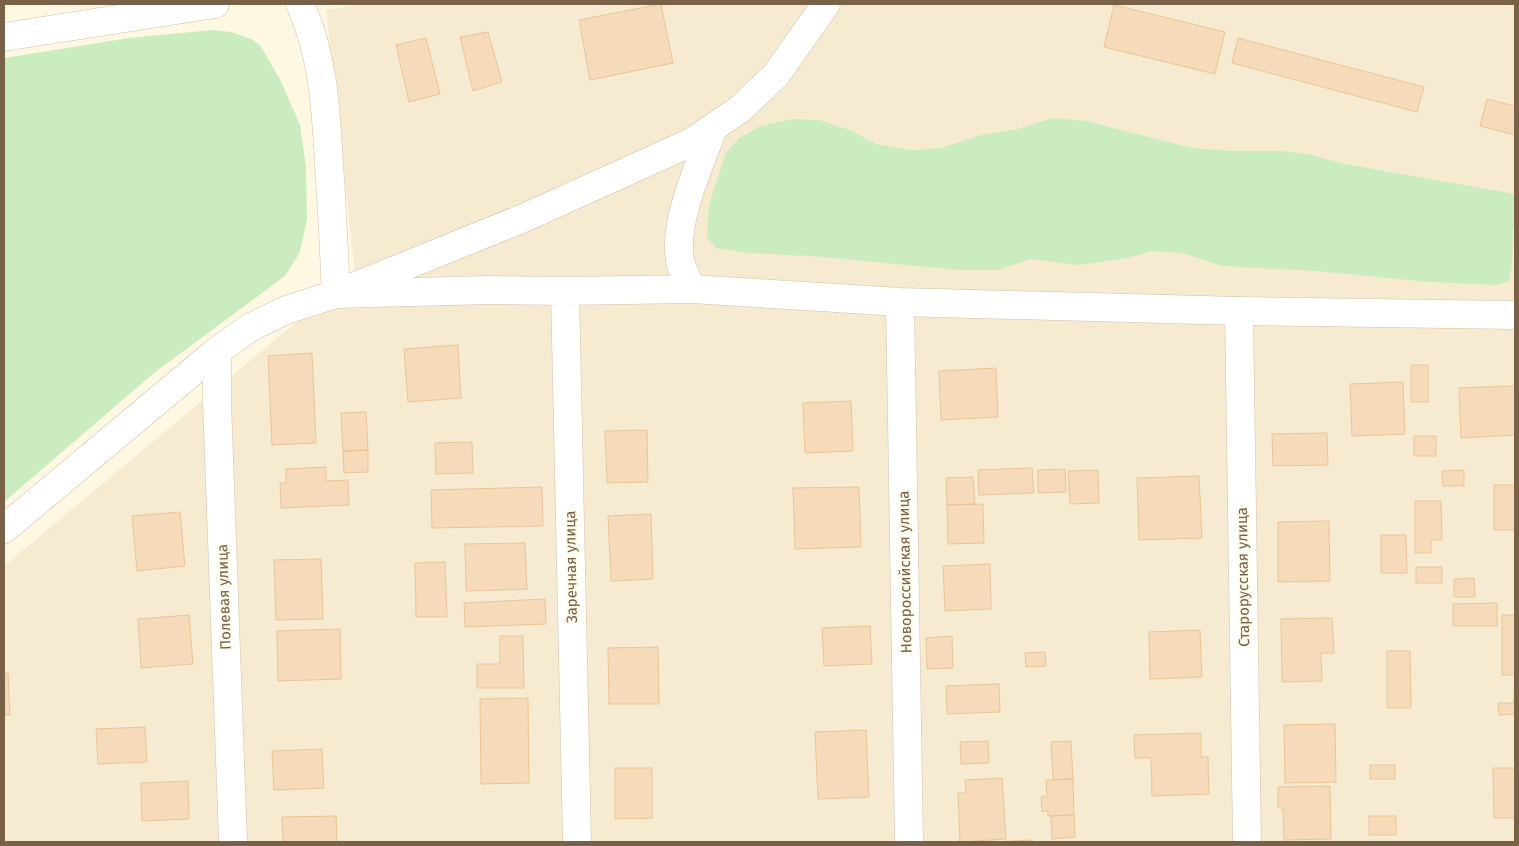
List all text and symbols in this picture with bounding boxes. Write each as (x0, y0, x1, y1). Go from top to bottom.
street label: Новороссийская улица (895, 490, 915, 654)
street label: Старорусская улица (1233, 507, 1253, 647)
street label: Заречная улица (561, 511, 581, 623)
street label: Полевая улица (213, 544, 235, 650)

